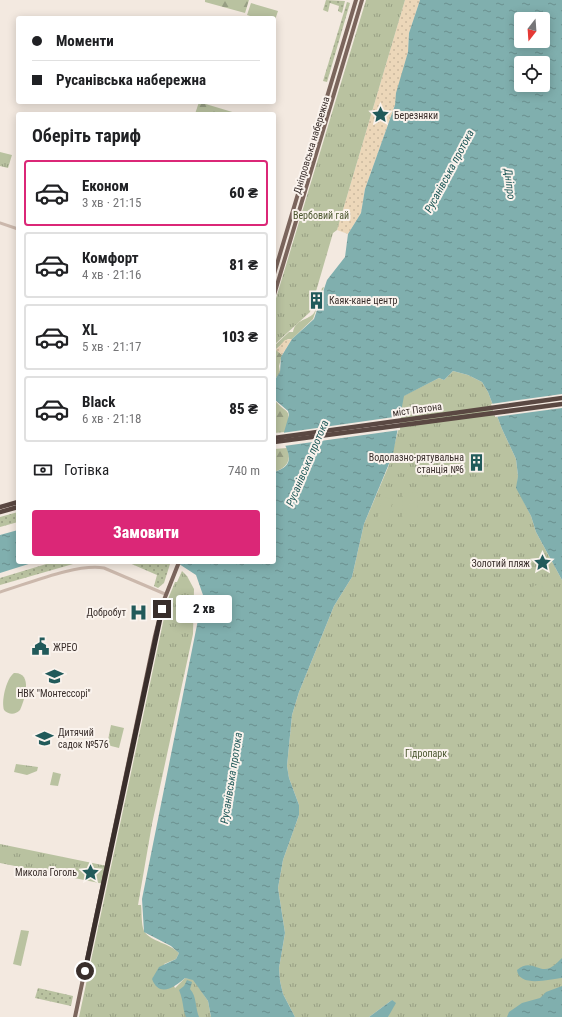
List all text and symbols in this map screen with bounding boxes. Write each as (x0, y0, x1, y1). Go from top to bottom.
north arrow (514, 12, 550, 48)
map controls (514, 12, 550, 92)
text: Моменти (56, 32, 114, 50)
button: locate (514, 56, 550, 92)
text: Русанівська набережна (56, 71, 206, 89)
street label: Дніпровська набережна (291, 95, 332, 195)
place icon: Березняки (371, 105, 391, 125)
place label: Березняки (394, 110, 438, 121)
text: Оберіть тариф (32, 125, 141, 146)
water label: Русанівська протока (422, 127, 477, 215)
water label: Дніпро (501, 167, 518, 200)
icon: car (34, 175, 70, 211)
text: Економ (82, 177, 129, 195)
text: 60 ₴ (229, 184, 258, 202)
text: 3 хв · 21:15 (82, 195, 142, 210)
park label: Вербовий гай (293, 210, 349, 221)
icon: car (34, 247, 70, 283)
text: Комфорт (82, 249, 139, 267)
text: 81 ₴ (229, 256, 258, 274)
text: 4 хв · 21:16 (82, 267, 142, 282)
building icon: Каяк-кане центр (306, 290, 326, 310)
place label: Каяк-кане центр (329, 295, 397, 306)
icon: car (34, 319, 70, 355)
text: XL (82, 321, 98, 339)
text: 103 ₴ (222, 328, 258, 346)
text: 5 хв · 21:17 (82, 339, 142, 354)
icon: car (34, 391, 70, 427)
text: Black (82, 393, 115, 411)
text: 85 ₴ (229, 400, 258, 418)
street label: міст Патона (392, 401, 443, 418)
text: 6 хв · 21:18 (82, 411, 142, 426)
water label: Русанівська протока (283, 418, 331, 508)
place label: Водолазно-рятувальна станція №6 (369, 452, 464, 475)
building icon: Водолазно-рятувальна станція №6 (467, 453, 487, 473)
icon: cash (32, 459, 54, 481)
text: Готівка (64, 461, 109, 479)
text: 740 m (228, 463, 260, 478)
button: Замовити (32, 510, 260, 556)
place icon: Золотий пляж (533, 553, 553, 573)
place label: Золотий пляж (471, 558, 530, 569)
callout: 2 хв (176, 595, 232, 623)
route end (153, 600, 171, 618)
text: 2 хв (193, 601, 215, 616)
hospital icon: Добробут (129, 602, 149, 622)
place label: Добробут (86, 607, 126, 618)
public building icon: ЖРЕО (30, 637, 50, 657)
place label: ЖРЕО (53, 642, 77, 653)
school or university icon: НВК "Монтессорі" (44, 666, 64, 686)
place label: НВК "Монтессорі" (17, 688, 91, 699)
place label: Дитячий садок №576 (58, 727, 109, 750)
school or university icon: Дитячий садок №576 (35, 728, 55, 748)
water label: Русанівська протока (218, 731, 245, 825)
park label: Гідропарк (405, 748, 447, 759)
place icon: Микола Гоголь (80, 862, 100, 882)
place label: Микола Гоголь (15, 867, 77, 878)
route start (76, 962, 94, 980)

